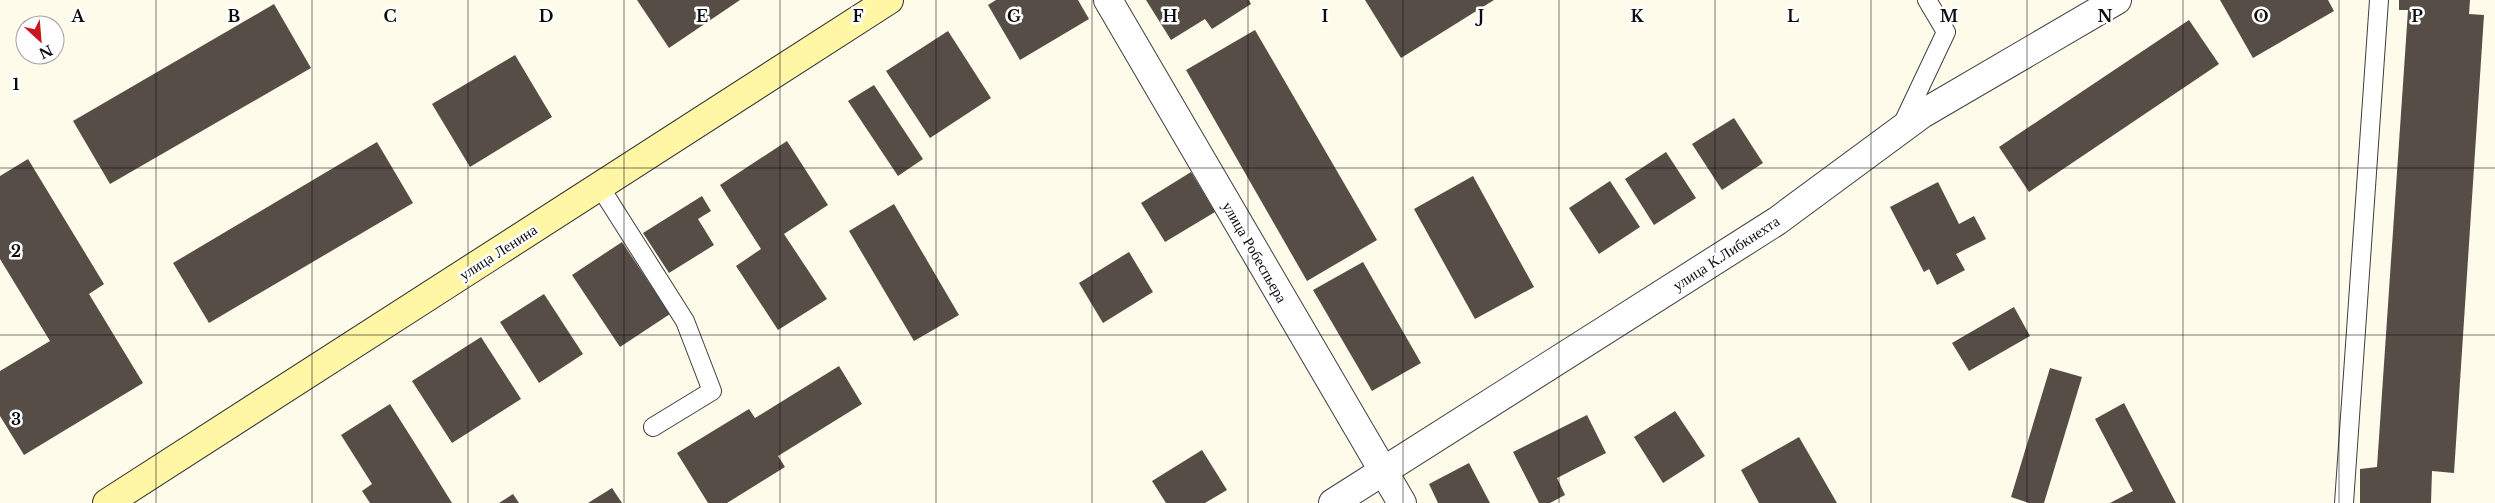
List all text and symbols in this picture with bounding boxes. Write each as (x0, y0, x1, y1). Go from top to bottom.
text: A (71, 6, 86, 26)
text: B (228, 6, 241, 26)
text: C (383, 6, 397, 26)
text: D (539, 6, 553, 26)
text: E (696, 6, 708, 26)
text: F (852, 6, 864, 26)
text: G (1007, 6, 1021, 26)
text: H (1162, 6, 1178, 26)
text: I (1322, 6, 1329, 26)
text: J (1475, 6, 1484, 26)
text: K (1630, 6, 1644, 26)
text: L (1787, 6, 1799, 26)
text: M (1940, 6, 1958, 26)
text: N (2097, 6, 2113, 26)
text: O (2253, 6, 2269, 26)
text: P (2411, 6, 2423, 26)
north arrow (15, 15, 65, 65)
text: N (36, 41, 56, 63)
text: 1 (13, 74, 20, 94)
street label: улица Робеспьера (1218, 198, 1292, 306)
street label: улица К.Либкнехта (1669, 211, 1783, 295)
street label: улица Ленина (456, 220, 541, 284)
text: 2 (11, 241, 21, 261)
text: 3 (11, 409, 21, 429)

